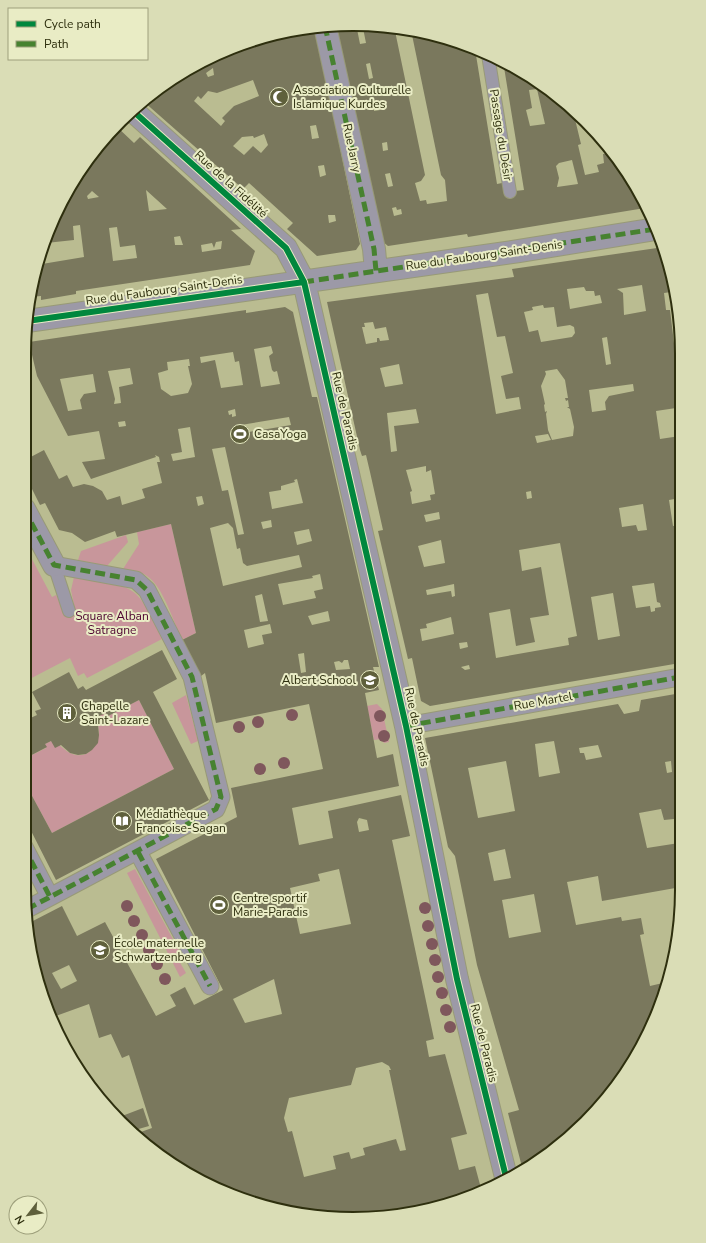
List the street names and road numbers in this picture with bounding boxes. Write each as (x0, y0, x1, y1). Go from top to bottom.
street label: Passage du Désir (486, 88, 516, 183)
street label: Rue Jarry (339, 122, 365, 175)
street label: Rue de la Fidélité (191, 147, 271, 221)
street label: Rue du Faubourg Saint-Denis (404, 236, 564, 274)
street label: Rue du Faubourg Saint-Denis (84, 271, 244, 309)
street label: Rue de Paradis (328, 370, 362, 452)
street label: Rue de Paradis (401, 686, 433, 768)
street label: Rue Martel (512, 688, 574, 714)
street label: Rue de Paradis (466, 1002, 502, 1084)

